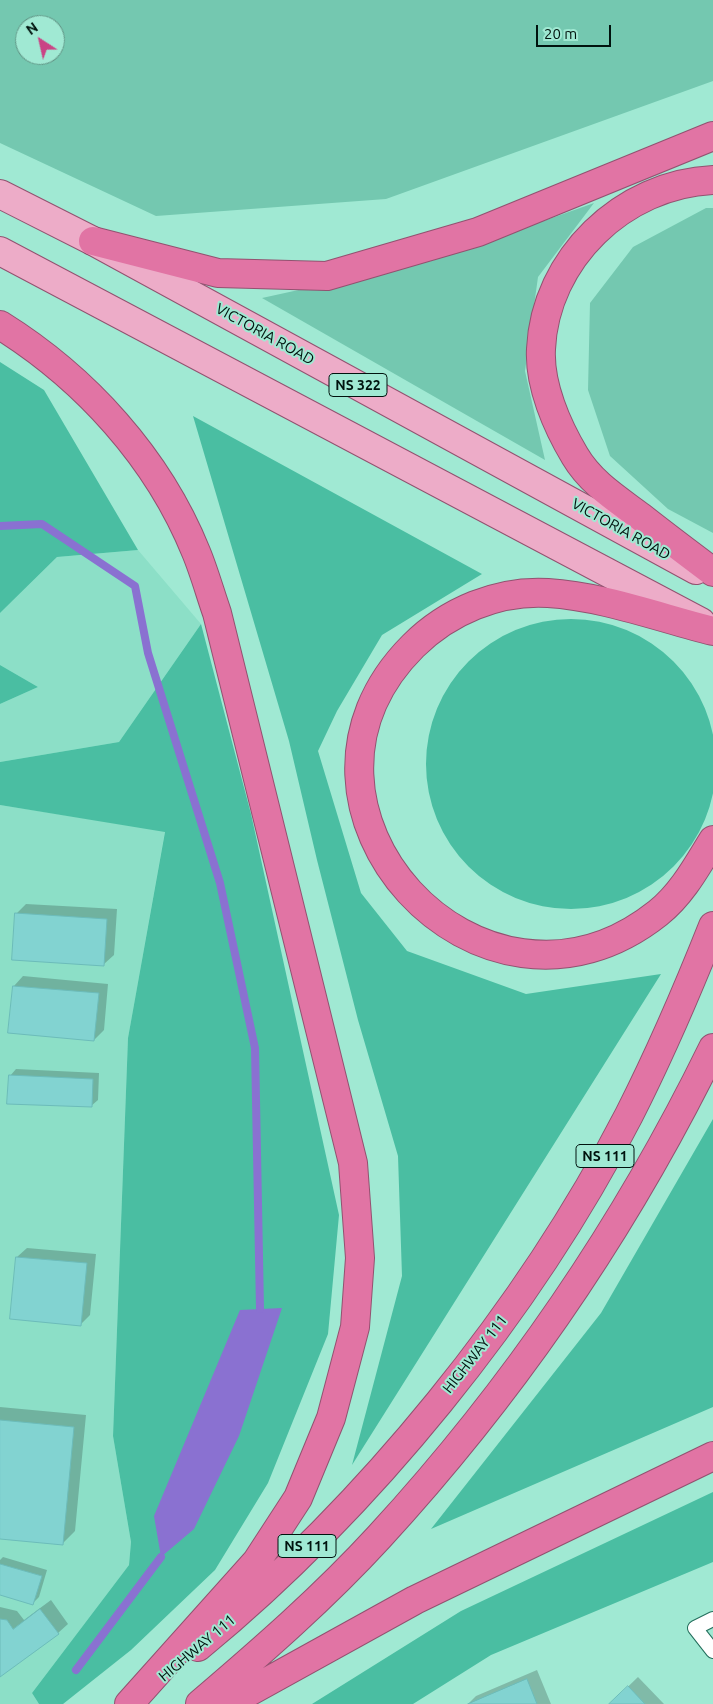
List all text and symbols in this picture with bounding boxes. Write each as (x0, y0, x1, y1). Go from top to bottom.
north arrow (15, 15, 65, 65)
scale bar (538, 15, 613, 47)
text: N (23, 19, 41, 38)
text: 20 m (544, 25, 577, 42)
street label: VICTORIA ROAD (212, 299, 318, 369)
road number: NS 322 (329, 374, 387, 396)
street label: VICTORIA ROAD (568, 494, 674, 564)
road number: NS 111 (576, 1144, 634, 1168)
street label: HIGHWAY 111 (439, 1311, 511, 1397)
road number: NS 111 (278, 1534, 336, 1558)
street label: HIGHWAY 111 (155, 1611, 239, 1685)

